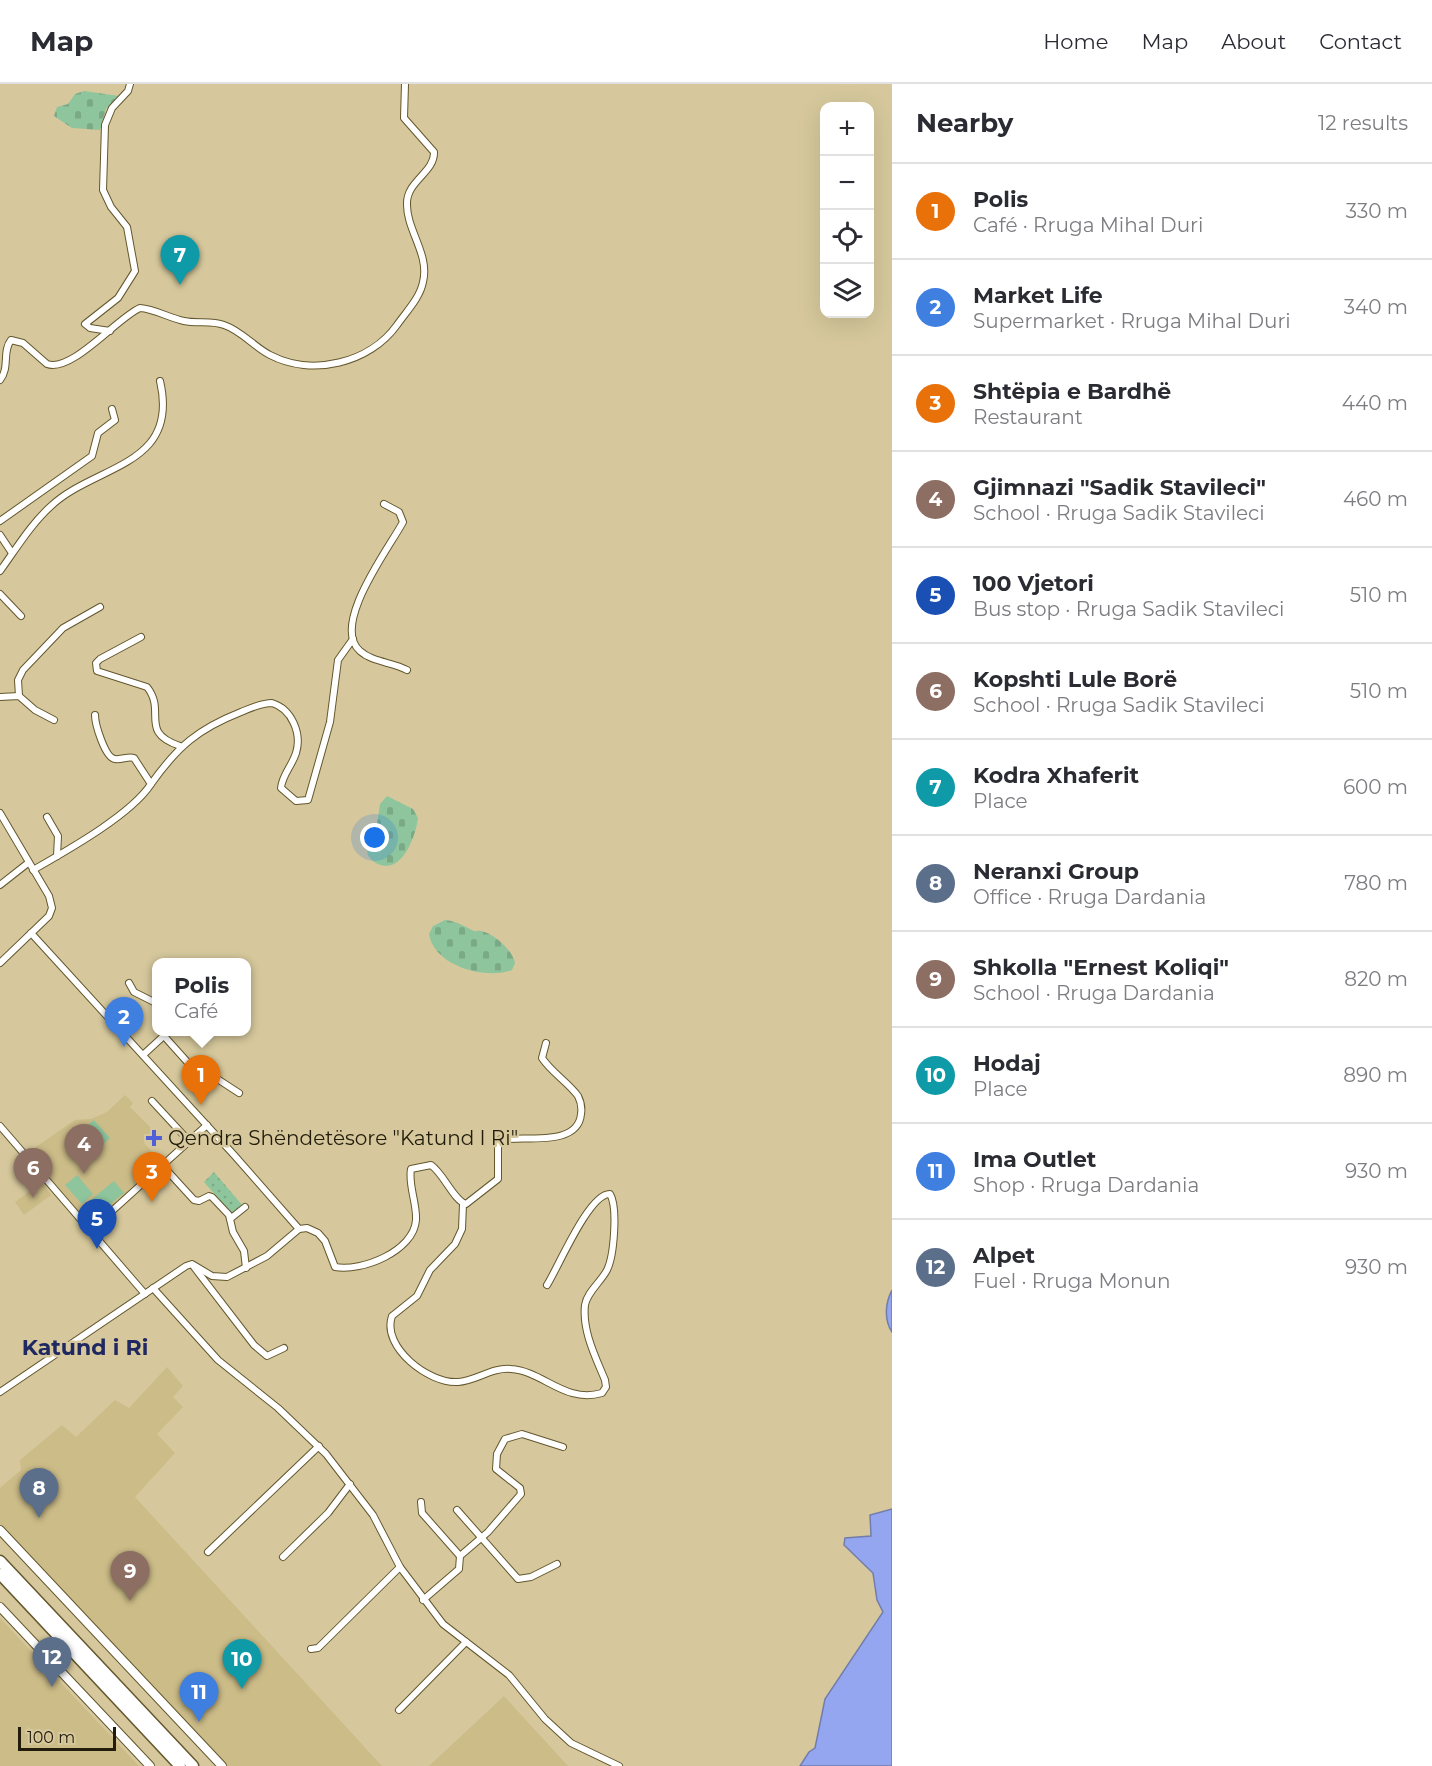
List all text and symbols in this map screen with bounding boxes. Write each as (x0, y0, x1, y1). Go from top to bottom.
text: Map (30, 24, 93, 58)
text: Home (1043, 29, 1108, 54)
text: Map (1141, 29, 1188, 54)
text: About (1221, 29, 1286, 54)
text: Contact (1319, 29, 1402, 54)
map controls (820, 102, 874, 318)
button: + (820, 102, 874, 156)
text: Nearby (916, 107, 1013, 139)
text: 12 results (1318, 111, 1408, 135)
button: − (820, 156, 874, 210)
text: Polis (973, 186, 1028, 213)
text: 1 (932, 199, 939, 223)
text: 330 m (1346, 199, 1408, 223)
button: locate (820, 210, 874, 264)
text: Café · Rruga Mihal Duri (973, 213, 1203, 237)
pin: 7 (160, 236, 200, 285)
button: layers (820, 264, 874, 318)
text: Market Life (973, 282, 1103, 309)
text: 2 (930, 295, 941, 319)
text: 340 m (1344, 295, 1408, 319)
text: Supermarket · Rruga Mihal Duri (973, 309, 1291, 333)
text: Shtëpia e Bardhë (973, 378, 1171, 405)
text: 3 (930, 391, 941, 415)
text: 440 m (1342, 391, 1408, 415)
text: Restaurant (973, 405, 1083, 429)
text: Gjimnazi "Sadik Stavileci" (973, 474, 1266, 501)
text: 4 (929, 487, 942, 511)
text: 460 m (1343, 487, 1408, 511)
text: School · Rruga Sadik Stavileci (973, 501, 1265, 525)
text: 100 Vjetori (973, 570, 1094, 597)
text: 5 (930, 583, 941, 607)
text: 510 m (1350, 583, 1408, 607)
text: Bus stop · Rruga Sadik Stavileci (973, 597, 1284, 621)
text: Kopshti Lule Borë (973, 666, 1177, 693)
text: 6 (929, 679, 942, 703)
text: 510 m (1350, 679, 1408, 703)
text: School · Rruga Sadik Stavileci (973, 693, 1265, 717)
text: Kodra Xhaferit (973, 762, 1139, 789)
text: 7 (929, 775, 942, 799)
text: 600 m (1343, 775, 1408, 799)
text: Place (973, 789, 1028, 813)
your location (360, 823, 389, 852)
text: Neranxi Group (973, 858, 1139, 885)
text: 8 (929, 871, 942, 895)
text: 780 m (1344, 871, 1408, 895)
text: Office · Rruga Dardania (973, 885, 1206, 909)
text: Shkolla "Ernest Koliqi" (973, 954, 1229, 981)
popup (152, 958, 251, 1036)
text: 9 (929, 967, 942, 991)
text: 820 m (1344, 967, 1408, 991)
text: Polis (174, 972, 229, 999)
text: School · Rruga Dardania (973, 981, 1215, 1005)
pin: 2 (104, 998, 144, 1047)
text: Café (174, 999, 218, 1023)
text: Hodaj (973, 1050, 1041, 1077)
pin: 1 (182, 1056, 220, 1105)
text: 10 (925, 1063, 946, 1087)
text: 890 m (1343, 1063, 1408, 1087)
text: Place (973, 1077, 1028, 1101)
pin: 4 (64, 1124, 104, 1174)
place label: Qendra Shëndetësore "Katund I Ri" (168, 1126, 518, 1150)
marker: Qendra Shëndetësore "Katund I Ri" (145, 1129, 163, 1147)
text: Ima Outlet (973, 1146, 1096, 1173)
pin: 6 (14, 1148, 52, 1198)
pin: 3 (132, 1152, 172, 1202)
text: 11 (928, 1159, 943, 1183)
text: 930 m (1345, 1159, 1408, 1183)
text: Shop · Rruga Dardania (973, 1173, 1199, 1197)
pin: 5 (78, 1200, 116, 1249)
text: Alpet (973, 1242, 1035, 1269)
text: 12 (926, 1255, 945, 1279)
text: 930 m (1345, 1255, 1408, 1279)
text: Fuel · Rruga Monun (973, 1269, 1171, 1293)
district label: Katund i Ri (22, 1334, 148, 1361)
pin: 8 (20, 1468, 58, 1518)
pin: 9 (110, 1552, 150, 1601)
pin: 12 (32, 1638, 72, 1687)
pin: 10 (222, 1640, 262, 1689)
pin: 11 (180, 1672, 218, 1722)
scale bar (18, 1724, 116, 1752)
text: 100 m (27, 1728, 75, 1747)

